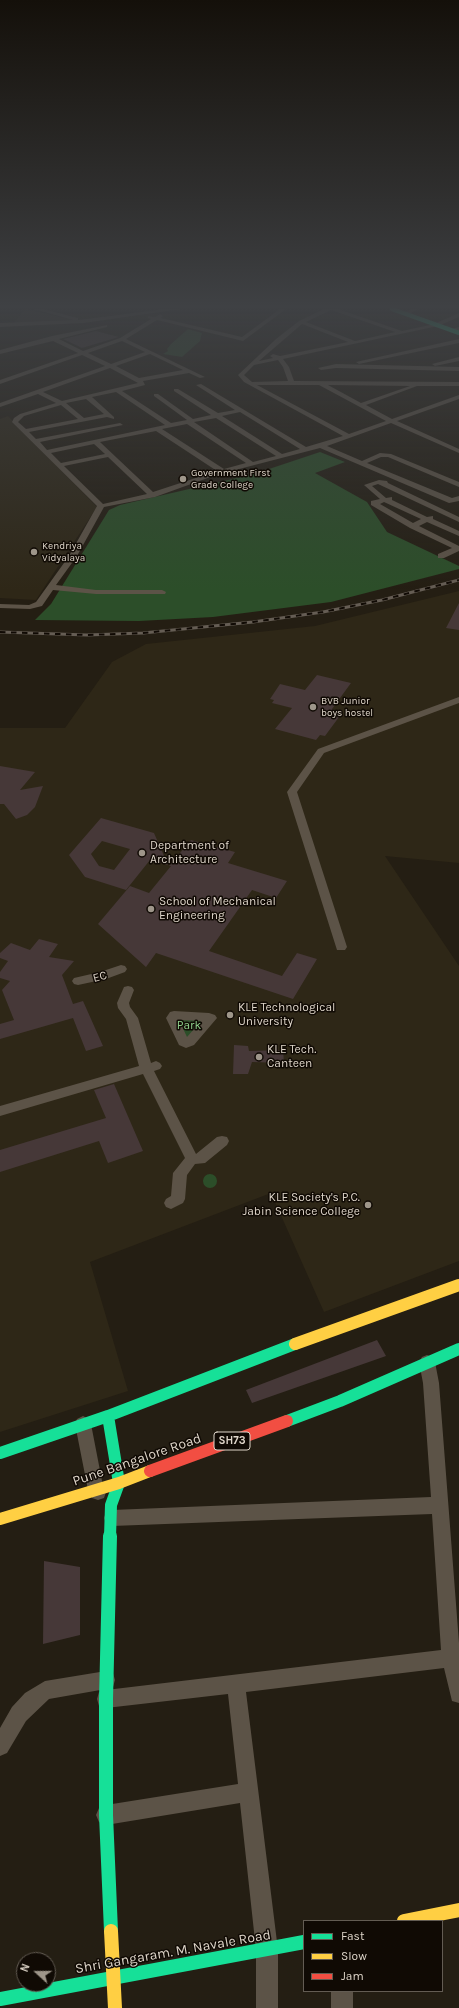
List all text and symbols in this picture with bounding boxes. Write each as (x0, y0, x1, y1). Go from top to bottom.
place label: Government First Grade College (191, 467, 270, 490)
marker: Government First Grade College (178, 474, 188, 484)
place label: Kendriya Vidyalaya (42, 540, 85, 564)
marker: Kendriya Vidyalaya (29, 547, 39, 557)
place label: BVB Junior boys hostel (321, 695, 373, 718)
marker: BVB Junior boys hostel (308, 702, 318, 712)
place label: Department of Architecture (150, 839, 229, 867)
marker: Department of Architecture (137, 848, 147, 858)
place label: School of Mechanical Engineering (159, 895, 276, 923)
marker: School of Mechanical Engineering (146, 904, 156, 914)
street label: EC (91, 968, 109, 986)
place label: KLE Technological University (238, 1001, 335, 1029)
marker: KLE Technological University (225, 1010, 235, 1020)
park label: Park (177, 1019, 201, 1033)
place label: KLE Tech. Canteen (267, 1043, 316, 1071)
marker: KLE Tech. Canteen (254, 1052, 264, 1062)
place label: KLE Society's P.C. Jabin Science College (242, 1191, 360, 1219)
marker: KLE Society's P.C. Jabin Science College (363, 1200, 373, 1210)
street label: Pune Bangalore Road (70, 1430, 204, 1490)
road number: SH73 (214, 1432, 250, 1450)
legend (303, 1920, 443, 1992)
street label: Shri Gangaram. M. Navale Road (74, 1927, 272, 1977)
text: Fast (341, 1929, 364, 1943)
text: Slow (341, 1949, 367, 1963)
north arrow (16, 1952, 56, 1992)
text: N (18, 1962, 33, 1974)
text: Jam (341, 1969, 364, 1983)

